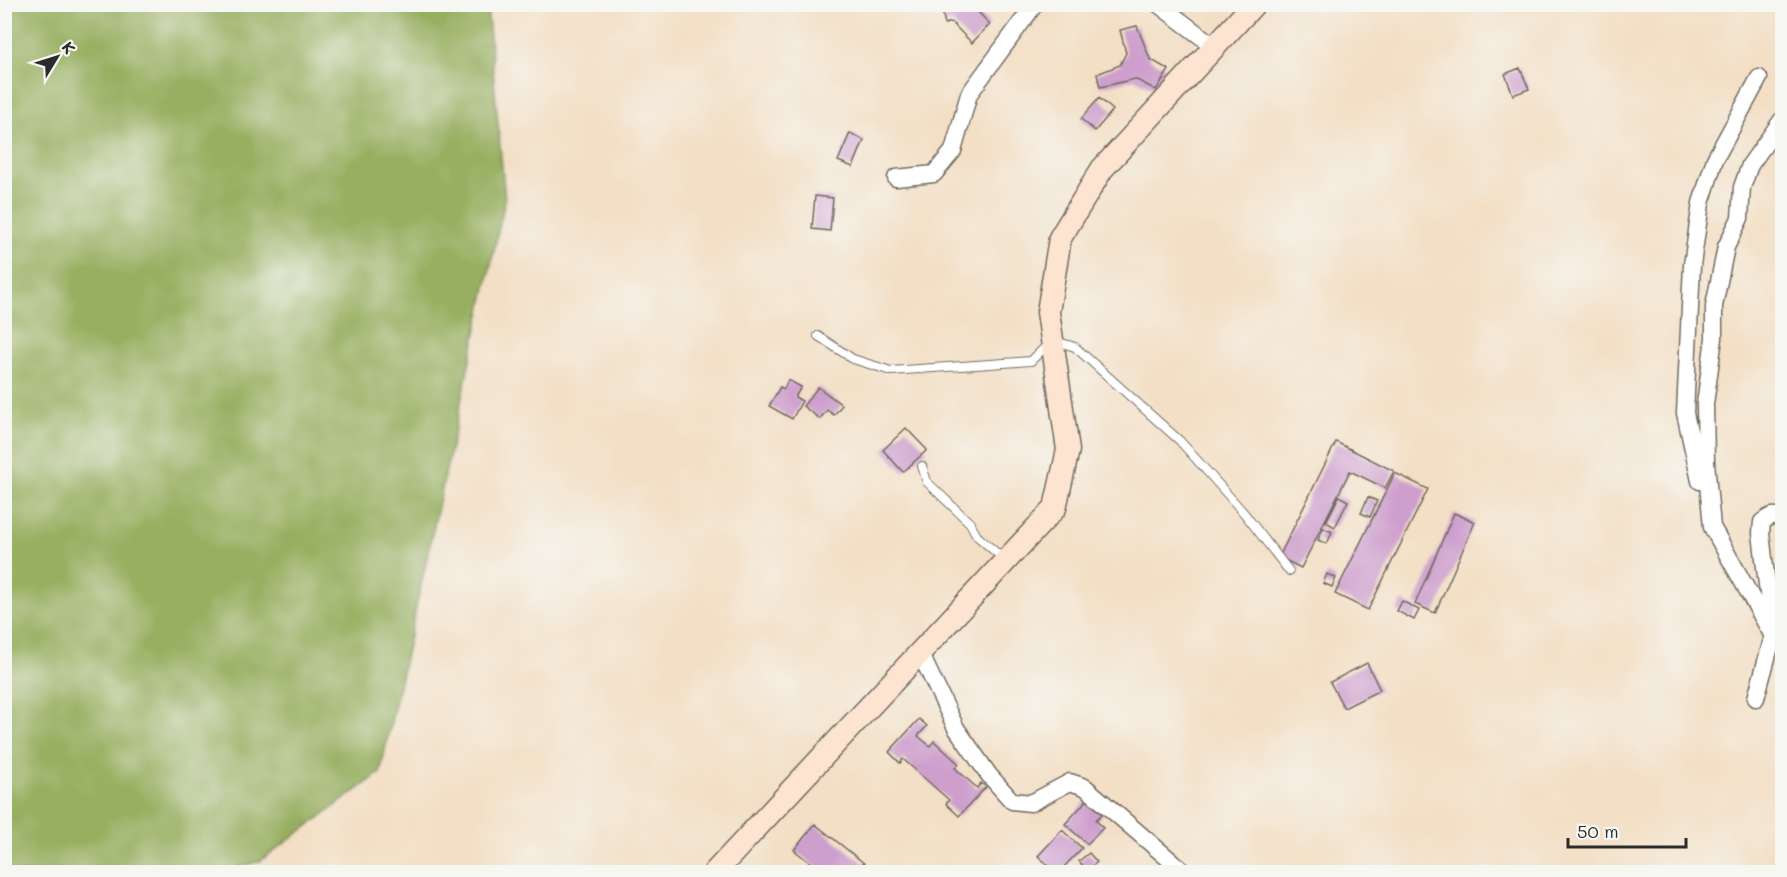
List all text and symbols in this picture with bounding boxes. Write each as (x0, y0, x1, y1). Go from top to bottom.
north arrow (27, 27, 87, 87)
text: K (58, 37, 81, 58)
scale bar (1568, 811, 1686, 849)
text: 50 m (1577, 819, 1619, 843)

